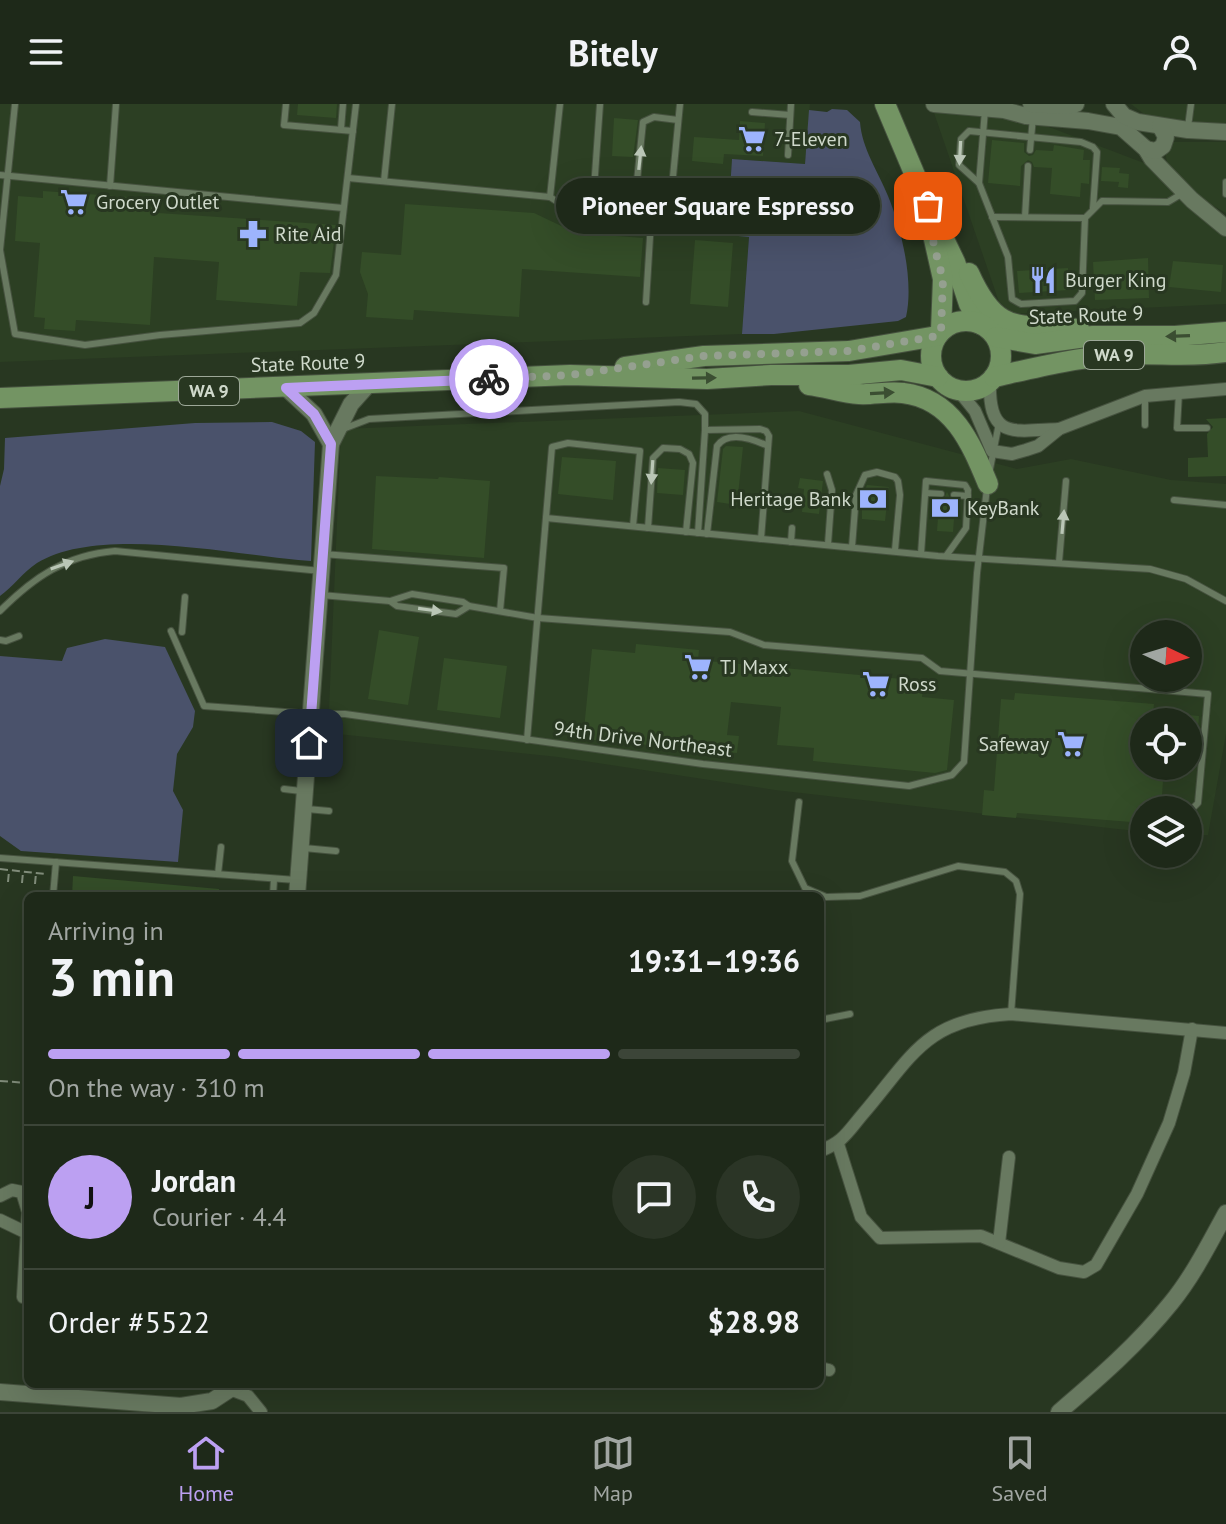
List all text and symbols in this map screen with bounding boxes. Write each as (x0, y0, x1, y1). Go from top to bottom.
text: Bitely (568, 29, 658, 76)
icon: menu (24, 30, 68, 74)
icon: person (1158, 30, 1202, 74)
supermarket icon: 7-Eleven (737, 124, 767, 154)
place label: 7-Eleven (774, 126, 848, 152)
one-way arrow (954, 140, 967, 166)
one-way arrow (633, 145, 646, 170)
pin (894, 172, 962, 240)
callout: Pioneer Square Espresso (556, 178, 880, 234)
icon: bag (906, 184, 950, 228)
supermarket icon: Grocery Outlet (59, 187, 89, 217)
place label: Grocery Outlet (96, 189, 219, 215)
text: Pioneer Square Espresso (582, 189, 854, 222)
pharmacy icon: Rite Aid (238, 219, 268, 249)
place label: Rite Aid (275, 221, 342, 247)
restaurant icon: Burger King (1028, 265, 1058, 295)
place label: Burger King (1065, 267, 1167, 293)
street label: State Route 9 (1028, 300, 1144, 330)
one-way arrow (1165, 329, 1190, 342)
courier (449, 339, 529, 419)
road number: WA 9 (1084, 341, 1144, 369)
street label: State Route 9 (250, 348, 366, 378)
icon: bike (467, 357, 511, 401)
one-way arrow (692, 372, 717, 384)
road number: WA 9 (179, 377, 239, 405)
one-way arrow (870, 386, 895, 399)
one-way arrow (645, 460, 658, 485)
bank icon: Heritage Bank (858, 484, 888, 514)
place label: Heritage Bank (730, 486, 851, 512)
bank icon: KeyBank (930, 493, 960, 523)
place label: KeyBank (967, 495, 1040, 521)
one-way arrow (1057, 509, 1070, 534)
one-way arrow (50, 558, 74, 571)
one-way arrow (417, 604, 442, 617)
north arrow (1130, 620, 1202, 692)
map controls (1130, 620, 1202, 868)
supermarket icon: TJ Maxx (683, 652, 713, 682)
place label: TJ Maxx (720, 654, 788, 680)
supermarket icon: Ross (861, 669, 891, 699)
place label: Ross (898, 671, 937, 697)
button: locate (1130, 708, 1202, 780)
pin (275, 709, 343, 777)
street label: 94th Drive Northeast (552, 715, 734, 763)
icon: home (287, 721, 331, 765)
supermarket icon: Safeway (1056, 729, 1086, 759)
place label: Safeway (978, 731, 1050, 757)
button: layers (1130, 796, 1202, 868)
text: Arriving in (48, 914, 164, 947)
text: 19:31–19:36 (628, 941, 800, 980)
text: 3 min (48, 943, 175, 1010)
text: On the way · 310 m (48, 1071, 265, 1104)
button: chat (612, 1155, 696, 1239)
button: phone (716, 1155, 800, 1239)
text: Jordan (152, 1161, 236, 1200)
text: J (85, 1178, 95, 1217)
text: Courier · 4.4 (152, 1200, 286, 1233)
text: Order #5522 (48, 1302, 210, 1341)
text: $28.98 (708, 1302, 800, 1341)
tab: Home (178, 1431, 234, 1507)
tab: Map (591, 1431, 635, 1507)
tab: Saved (992, 1431, 1048, 1507)

